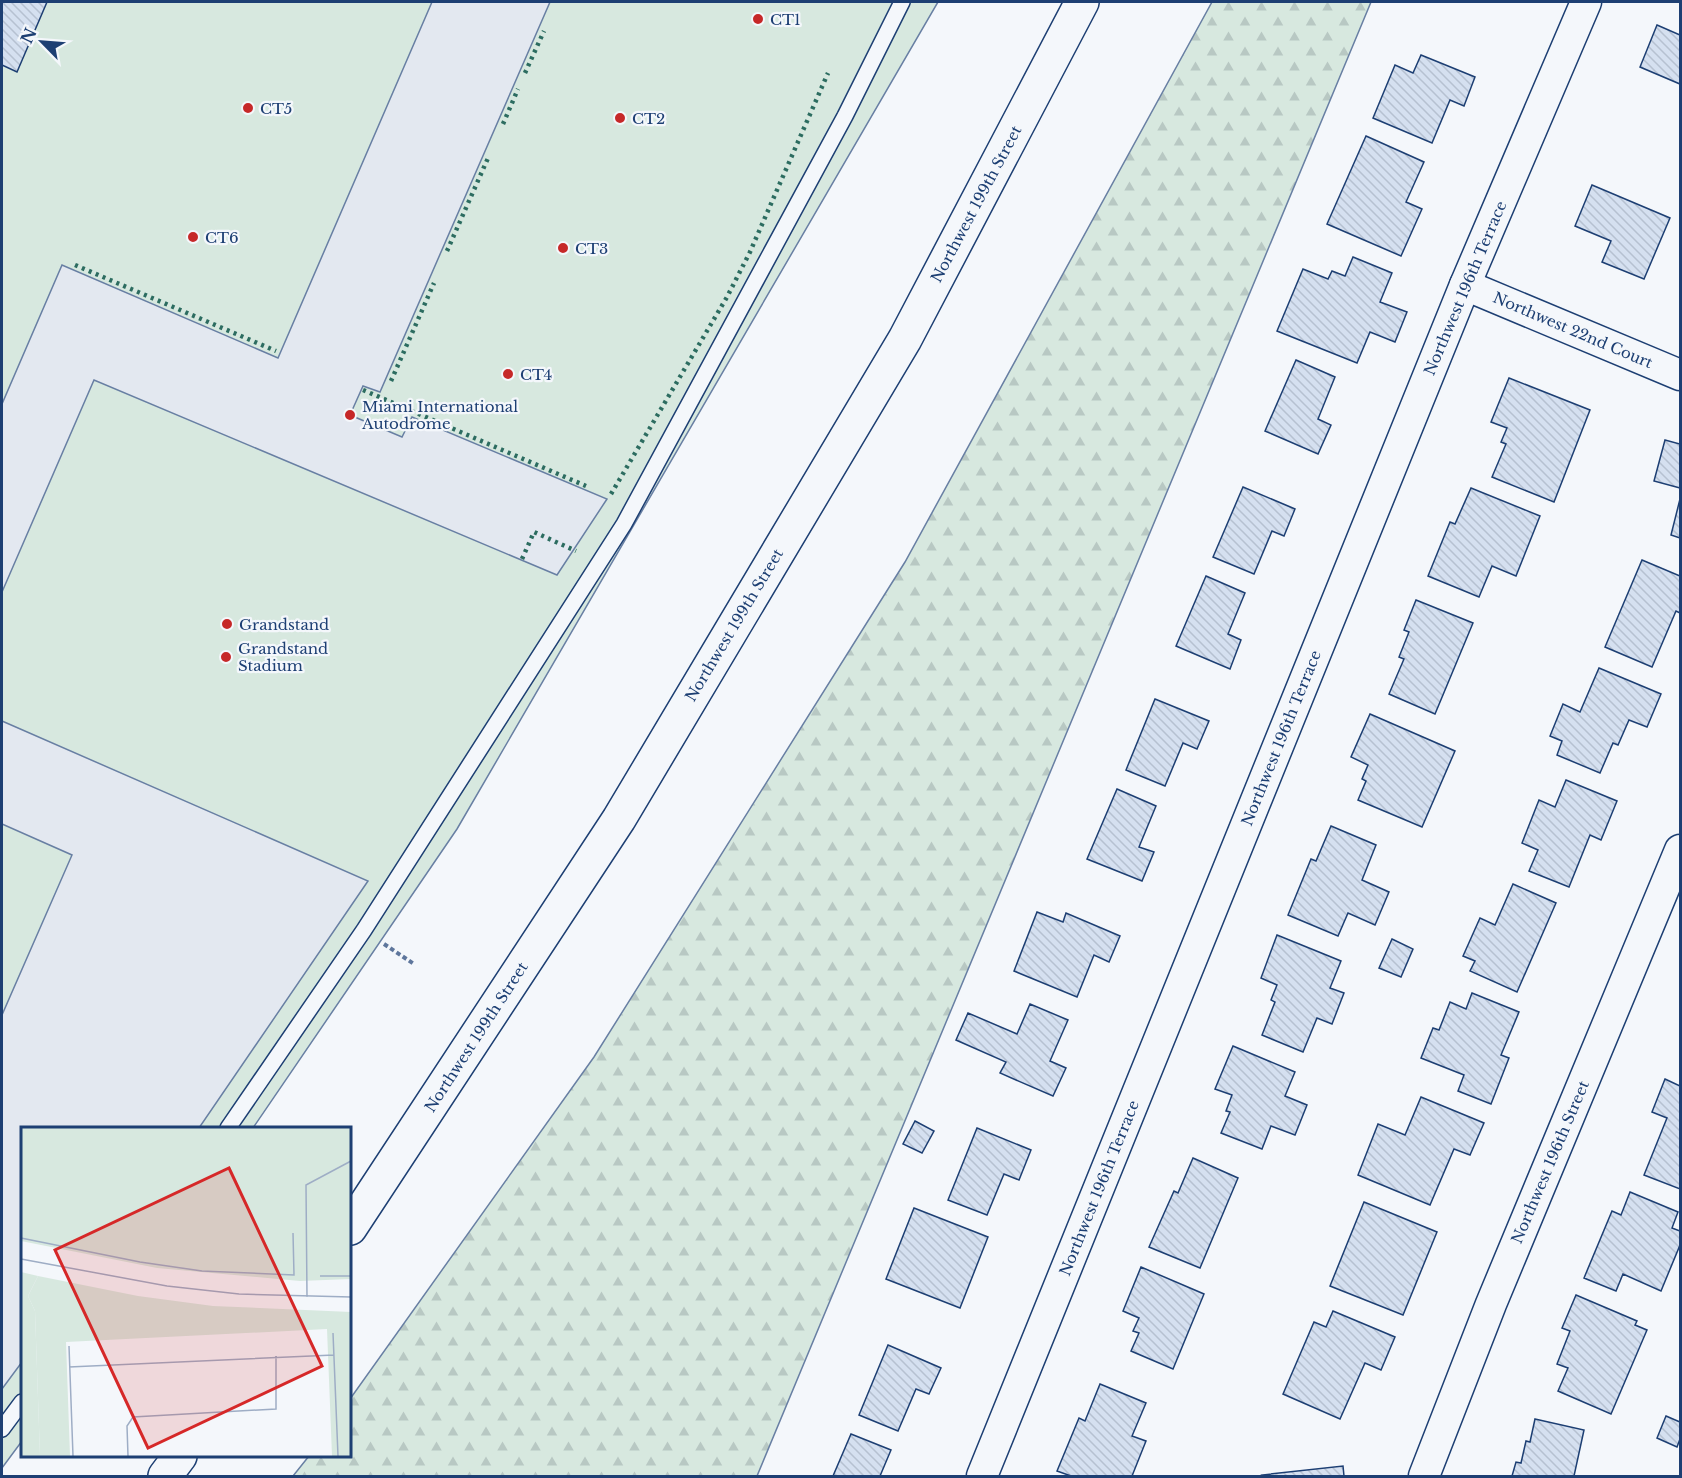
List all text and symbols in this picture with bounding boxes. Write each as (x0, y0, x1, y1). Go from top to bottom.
place label: CT1 (770, 10, 801, 29)
north arrow (12, 12, 72, 72)
marker: CT1 (751, 12, 765, 26)
text: N (16, 25, 41, 47)
place label: CT5 (260, 99, 292, 118)
marker: CT5 (241, 101, 255, 115)
place label: CT2 (632, 109, 665, 128)
marker: CT2 (613, 111, 627, 125)
street label: Northwest 199th Street (927, 122, 1026, 286)
street label: Northwest 196th Terrace (1420, 198, 1510, 378)
place label: CT6 (205, 228, 239, 247)
marker: CT6 (186, 230, 200, 244)
place label: CT3 (575, 239, 608, 258)
marker: CT3 (556, 241, 570, 255)
street label: Northwest 22nd Court (1490, 288, 1656, 372)
place label: CT4 (520, 365, 552, 384)
marker: CT4 (501, 367, 515, 381)
place label: Miami International Autodrome (361, 397, 518, 433)
marker: Miami International Autodrome (343, 408, 357, 422)
street label: Northwest 199th Street (681, 545, 787, 705)
place label: Grandstand (239, 615, 329, 634)
marker: Grandstand (220, 617, 234, 631)
place label: Grandstand Stadium (238, 639, 328, 675)
street label: Northwest 196th Terrace (1237, 647, 1325, 829)
marker: Grandstand Stadium (219, 650, 233, 664)
street label: Northwest 199th Street (420, 958, 532, 1116)
street label: Northwest 196th Street (1507, 1077, 1593, 1246)
street label: Northwest 196th Terrace (1055, 1097, 1143, 1279)
inset map (21, 1127, 351, 1457)

